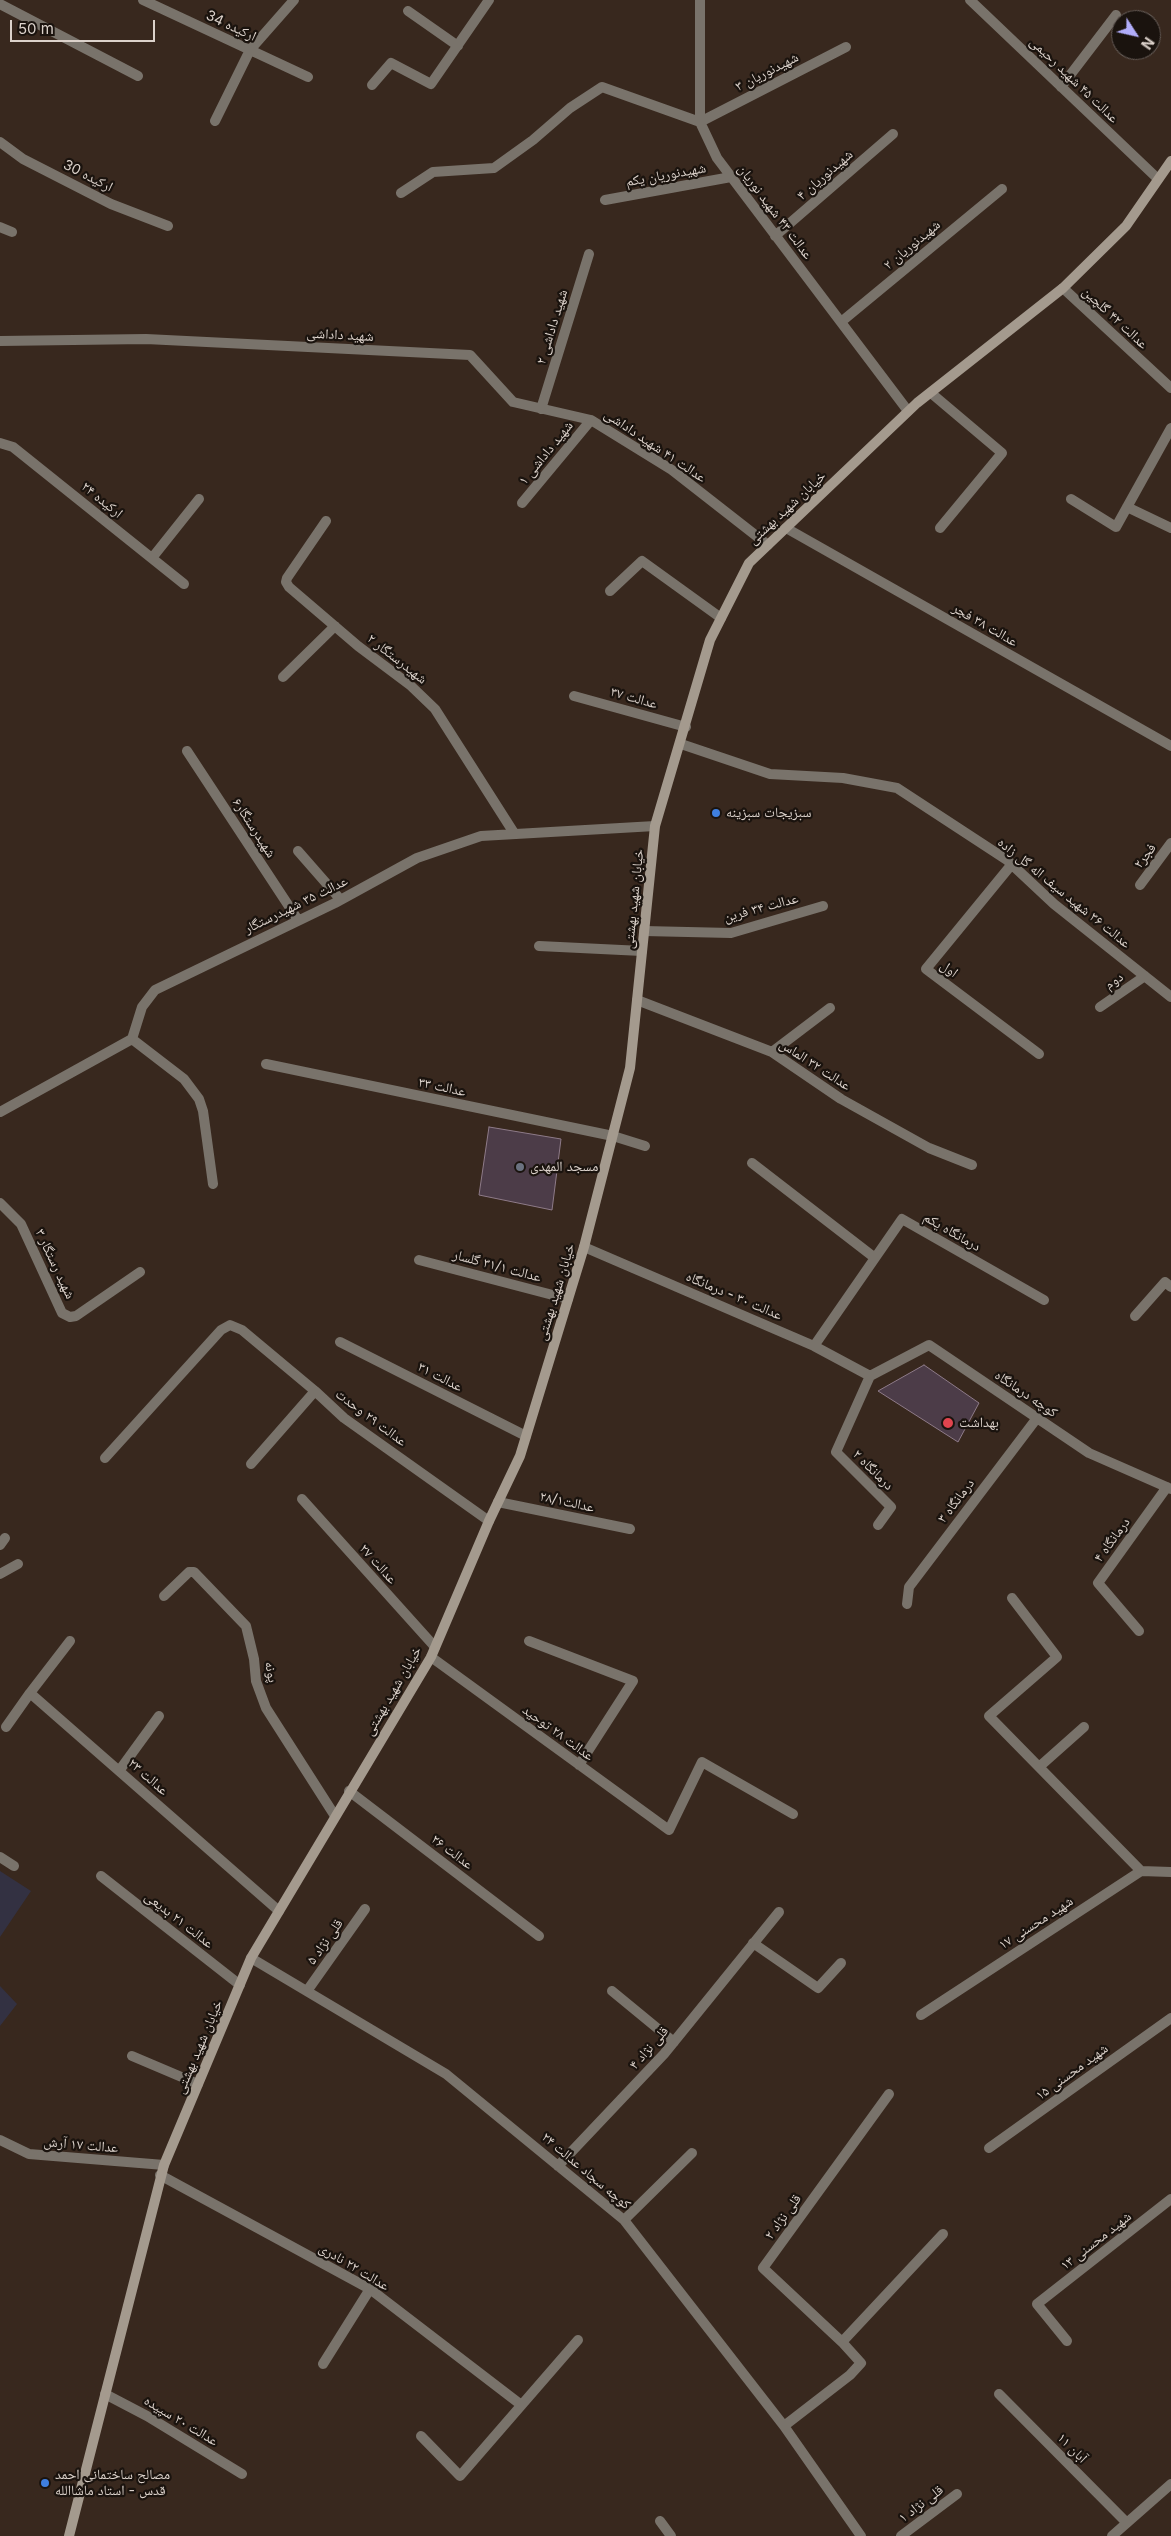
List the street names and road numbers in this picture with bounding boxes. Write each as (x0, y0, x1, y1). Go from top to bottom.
street label: ارکیده 34 (203, 7, 259, 45)
street label: عدالت ۴۵ شهید رحیمی (1026, 33, 1122, 127)
street label: شهیدنوریان ۳ (733, 49, 801, 95)
street label: شهیدنوریان ۴ (794, 146, 856, 204)
street label: ارکیده 30 (60, 156, 116, 196)
street label: شهیدنوریان یکم (625, 160, 707, 190)
street label: عدالت ۴۳ شهید نوریان (734, 161, 816, 263)
street label: شهیدنوریان ۲ (880, 216, 944, 274)
street label: عدالت ۴۲ گلچین (1079, 283, 1151, 353)
street label: شهید داداشی ۲ (533, 288, 571, 366)
street label: شهید داداشی (306, 325, 374, 345)
street label: عدالت ۴۱ شهید داداشی (601, 406, 709, 486)
street label: شهید داداشی ۱ (515, 418, 577, 488)
street label: خیابان شهید بهشتی (745, 468, 829, 548)
street label: ارکیده ۲۴ (78, 478, 126, 522)
street label: عدالت ۳۸ فجر (949, 600, 1021, 650)
street label: شهیدرستگار ۲ (364, 630, 430, 688)
street label: عدالت ۳۷ (609, 683, 659, 713)
street label: شهیدرستگار۶ (229, 795, 279, 861)
street label: عدالت ۳۶ شهید سیف اله گل زاده (994, 834, 1134, 952)
street label: فجر۲ (1130, 840, 1160, 872)
street label: خیابان شهید بهشتی (620, 848, 648, 950)
street label: عدالت ۳۵ شهیدرستگار (241, 873, 351, 937)
street label: عدالت ۳۴ فرین (722, 890, 800, 926)
street label: اول (937, 957, 961, 981)
street label: دوم (1101, 969, 1127, 993)
street label: عدالت ۳۲ الماس (776, 1036, 854, 1094)
street label: عدالت ۳۳ (417, 1074, 467, 1100)
street label: درمانگاه یکم (920, 1209, 984, 1255)
street label: شهید رستگار ۳ (31, 1226, 79, 1302)
street label: خیابان شهید بهشتی (533, 1242, 579, 1342)
street label: عدالت ۳۱/۱ گلسار (451, 1246, 543, 1286)
street label: عدالت ۳۰ - درمانگاه (683, 1268, 785, 1324)
street label: عدالت ۳۱ (415, 1359, 465, 1395)
street label: کوچه درمانگاه (991, 1367, 1061, 1421)
street label: عدالت ۲۹ وحدت (332, 1386, 410, 1450)
street label: درمانگاه ۲ (849, 1446, 897, 1494)
street label: درمانگاه ۳ (934, 1476, 978, 1526)
street label: عدالت۲۸/۱ (538, 1488, 596, 1516)
street label: درمانگاه ۴ (1090, 1514, 1134, 1566)
street label: عدالت ۲۷ (356, 1541, 400, 1587)
street label: خیابان شهید بهشتی (361, 1643, 425, 1739)
street label: پونه (261, 1660, 281, 1684)
street label: عدالت ۲۸ توحید (519, 1702, 597, 1764)
street label: عدالت ۲۳ (124, 1755, 172, 1799)
street label: عدالت ۲۶ (428, 1831, 476, 1873)
street label: عدالت ۲۱ بدیعی (141, 1888, 217, 1952)
street label: شهید محسنی ۱۷ (996, 1893, 1076, 1953)
street label: قلی نژاد ۵ (303, 1916, 347, 1968)
street label: خیابان شهید بهشتی (172, 1998, 226, 2096)
street label: قلی نژاد ۴ (626, 2023, 672, 2073)
street label: شهید محسنی ۱۵ (1033, 2040, 1111, 2104)
street label: کوچه سجاد عدالت ۲۴ (538, 2129, 634, 2213)
street label: عدالت ۱۷ آرش (43, 2133, 119, 2157)
street label: قلی نژاد ۲ (761, 2191, 805, 2243)
street label: شهید محسنی ۱۳ (1057, 2208, 1135, 2274)
street label: عدالت ۲۲ نادری (316, 2239, 392, 2295)
street label: عدالت ۲۰ سپیده (141, 2392, 221, 2450)
street label: آبان ۱۱ (1054, 2430, 1090, 2466)
street label: قلی نژاد ۱ (895, 2482, 947, 2526)

